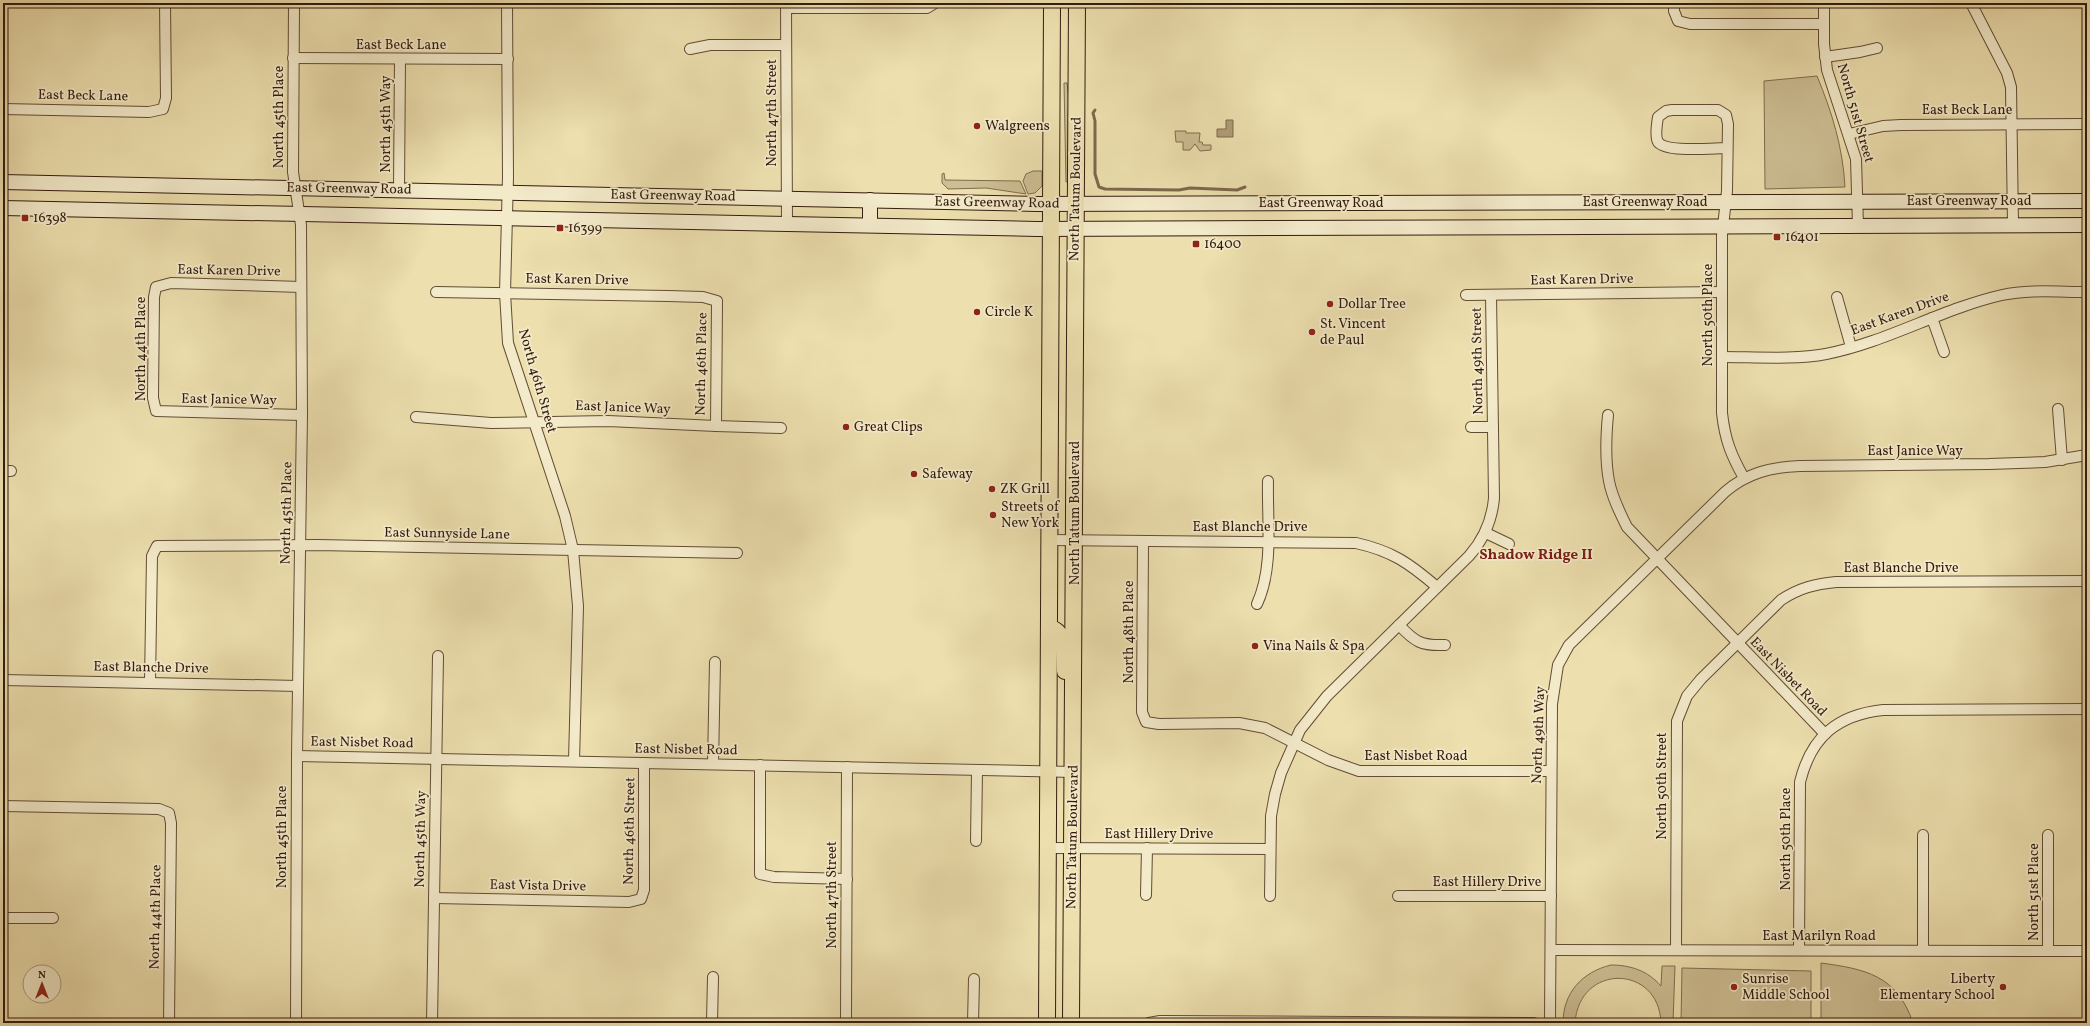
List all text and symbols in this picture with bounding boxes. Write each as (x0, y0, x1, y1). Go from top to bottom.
street label: East Beck Lane (356, 36, 447, 55)
street label: North 47th Street (763, 59, 782, 167)
street label: North 51st Street (1832, 61, 1878, 165)
street label: North 45th Place (270, 65, 289, 168)
street label: North 45th Way (377, 75, 396, 173)
street label: East Beck Lane (38, 86, 129, 106)
street label: East Beck Lane (1922, 101, 2013, 120)
place label: Walgreens (985, 117, 1050, 136)
street label: North Tatum Boulevard (1065, 117, 1087, 261)
marker: Walgreens (972, 121, 982, 131)
street label: East Greenway Road (286, 178, 412, 200)
street label: East Greenway Road (610, 185, 736, 207)
street label: East Greenway Road (934, 192, 1060, 214)
street label: East Greenway Road (1906, 192, 2032, 211)
street label: East Greenway Road (1582, 193, 1708, 212)
street label: East Greenway Road (1258, 194, 1384, 213)
place label: 16398 (33, 209, 67, 228)
marker: 16398 (20, 213, 30, 223)
place label: 16399 (568, 219, 602, 238)
marker: 16399 (555, 223, 565, 233)
place label: 16401 (1785, 228, 1819, 247)
marker: 16401 (1772, 232, 1782, 242)
place label: 16400 (1204, 235, 1241, 254)
marker: 16400 (1191, 239, 1201, 249)
street label: East Karen Drive (177, 261, 281, 281)
street label: North 50th Place (1699, 263, 1718, 366)
street label: East Karen Drive (525, 270, 629, 290)
street label: East Karen Drive (1530, 270, 1634, 290)
street label: East Karen Drive (1848, 287, 1952, 341)
place label: Dollar Tree (1338, 295, 1406, 314)
street label: North 44th Place (132, 296, 151, 401)
marker: Dollar Tree (1325, 299, 1335, 309)
place label: Circle K (985, 303, 1034, 322)
marker: Circle K (972, 307, 982, 317)
street label: North 49th Street (1468, 307, 1488, 415)
street label: North 46th Place (692, 312, 712, 416)
place label: St. Vincent de Paul (1320, 315, 1386, 350)
street label: North 46th Street (513, 327, 561, 436)
marker: St. Vincent de Paul (1307, 327, 1317, 337)
street label: East Janice Way (181, 390, 277, 410)
street label: East Janice Way (575, 397, 672, 419)
place label: Great Clips (854, 418, 923, 437)
marker: Great Clips (841, 422, 851, 432)
street label: North Tatum Boulevard (1066, 441, 1085, 585)
street label: East Janice Way (1867, 442, 1963, 461)
street label: North 45th Place (277, 461, 297, 565)
place label: Safeway (922, 465, 973, 484)
marker: Safeway (909, 469, 919, 479)
place label: ZK Grill (1000, 480, 1050, 499)
marker: ZK Grill (987, 484, 997, 494)
place label: Streets of New York (1001, 498, 1060, 533)
marker: Streets of New York (988, 510, 998, 520)
street label: East Blanche Drive (1192, 518, 1308, 537)
street label: East Sunnyside Lane (384, 523, 510, 545)
district label: Shadow Ridge II (1479, 545, 1593, 566)
street label: East Blanche Drive (1843, 559, 1959, 578)
street label: North 48th Place (1120, 580, 1139, 684)
street label: East Nisbet Road (1745, 633, 1831, 721)
place label: Vina Nails & Spa (1263, 637, 1365, 656)
marker: Vina Nails & Spa (1250, 641, 1260, 651)
street label: East Blanche Drive (93, 657, 209, 679)
street label: North 49th Way (1528, 685, 1550, 784)
street label: North 50th Street (1653, 732, 1672, 840)
street label: East Nisbet Road (310, 733, 414, 753)
street label: East Nisbet Road (634, 740, 738, 760)
street label: East Nisbet Road (1364, 747, 1468, 766)
street label: North Tatum Boulevard (1062, 765, 1084, 909)
street label: North 46th Street (620, 777, 640, 885)
street label: North 45th Place (273, 785, 292, 888)
street label: North 50th Place (1777, 787, 1796, 890)
street label: North 45th Way (411, 790, 431, 888)
street label: East Hillery Drive (1105, 825, 1214, 844)
street label: North 47th Street (823, 841, 842, 949)
street label: North 51st Place (2025, 843, 2044, 941)
street label: North 44th Place (146, 864, 166, 970)
street label: East Hillery Drive (1433, 873, 1542, 892)
street label: East Vista Drive (490, 876, 587, 896)
street label: East Marilyn Road (1762, 927, 1876, 946)
north arrow (22, 964, 62, 1004)
text: N (38, 968, 46, 983)
place label: Sunrise Middle School (1742, 970, 1830, 1005)
place label: Liberty Elementary School (1880, 970, 1995, 1005)
marker: Sunrise Middle School (1729, 982, 1739, 992)
marker: Liberty Elementary School (1998, 982, 2008, 992)

